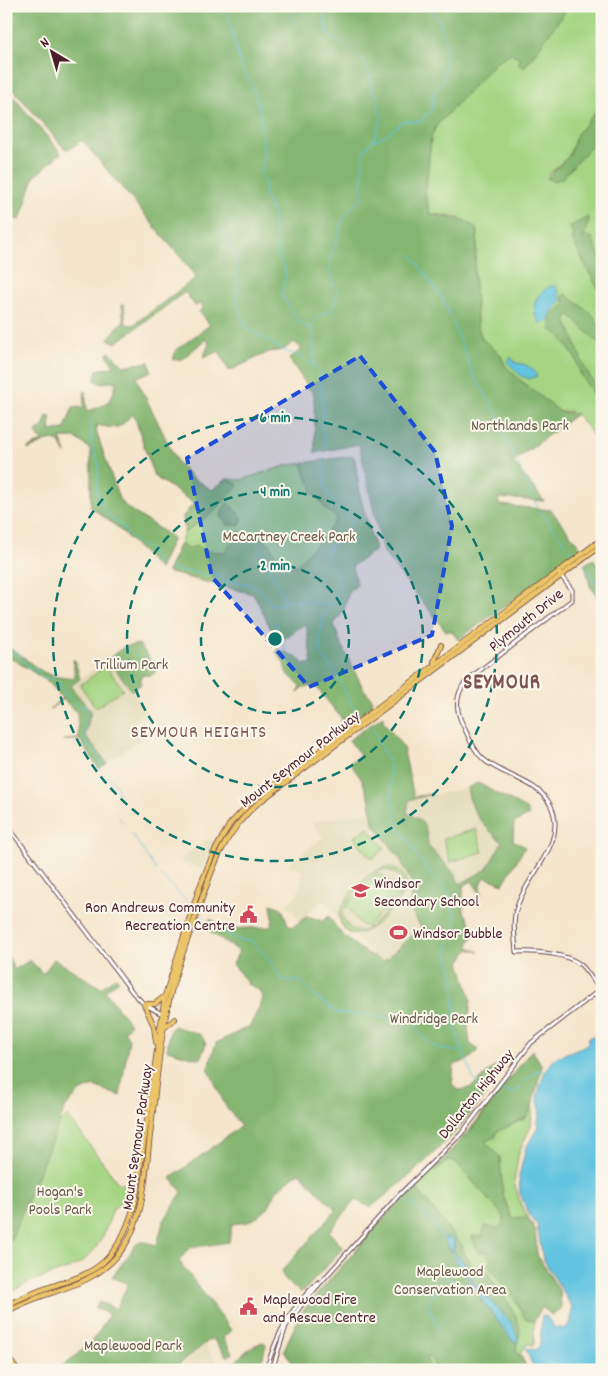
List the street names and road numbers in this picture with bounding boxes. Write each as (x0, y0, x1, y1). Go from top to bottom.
street label: Plymouth Drive (484, 584, 569, 658)
street label: Mount Seymour Parkway (236, 705, 366, 814)
street label: Dollarton Highway (433, 1044, 521, 1145)
street label: Mount Seymour Parkway (117, 1062, 160, 1212)

